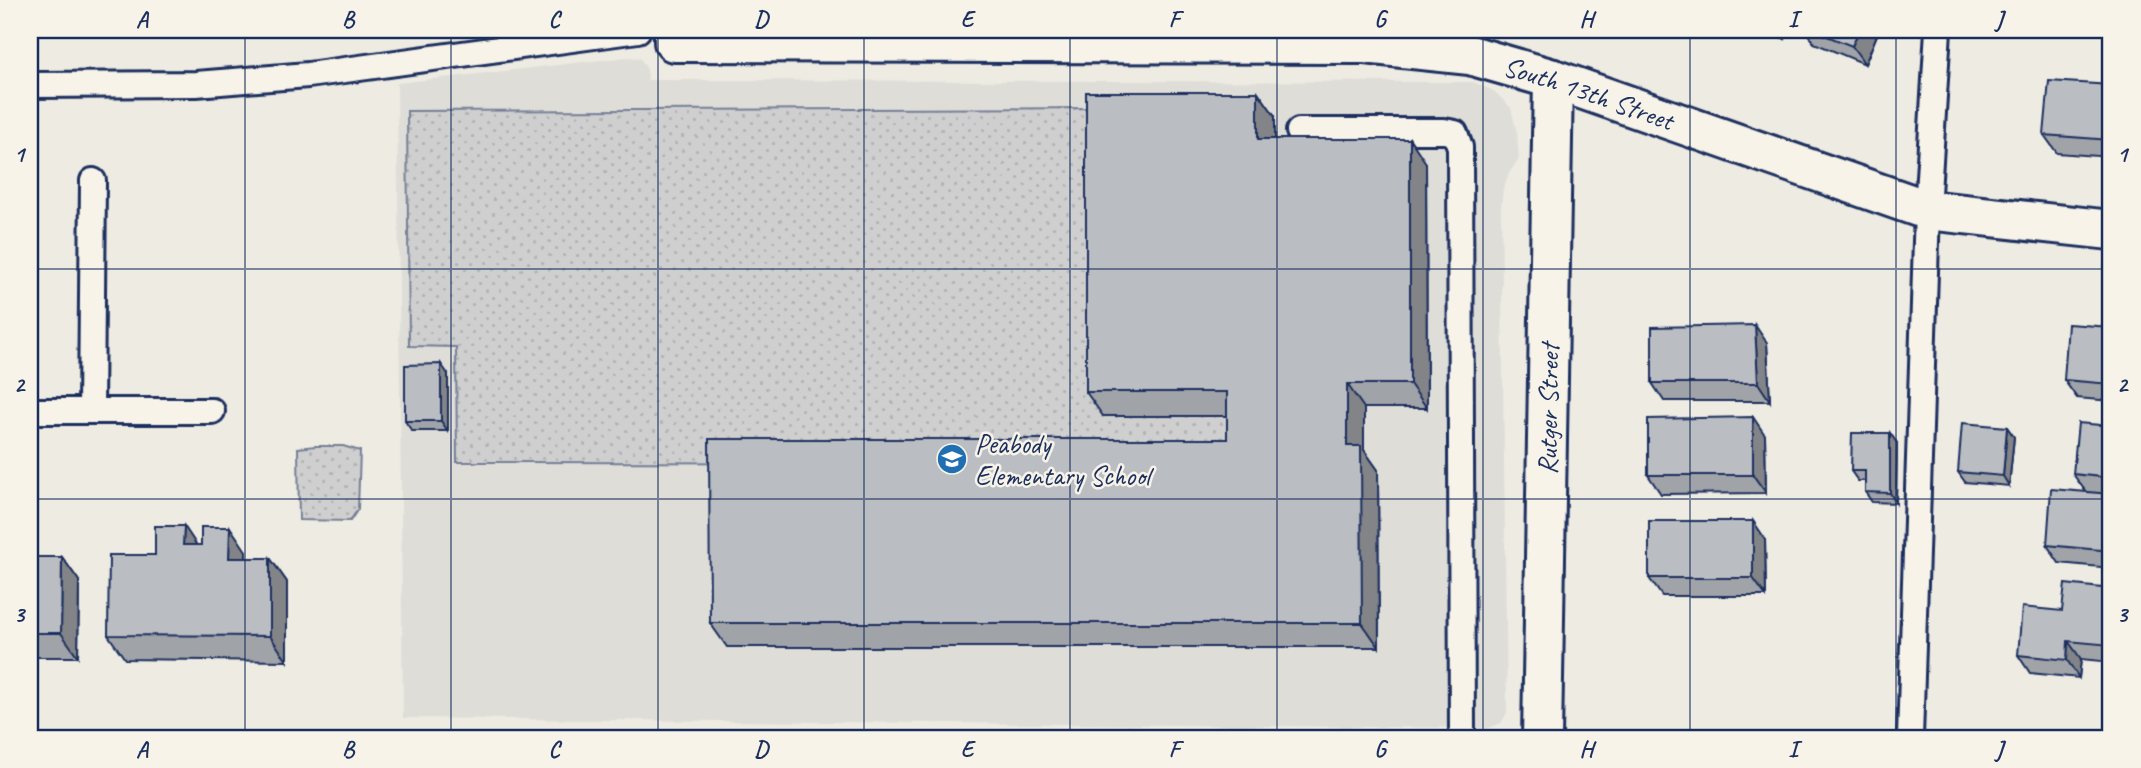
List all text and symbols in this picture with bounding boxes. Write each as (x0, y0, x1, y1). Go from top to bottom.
text: A (136, 5, 150, 34)
text: B (342, 5, 356, 34)
text: C (549, 5, 563, 34)
text: D (754, 5, 770, 34)
text: E (961, 5, 977, 34)
text: F (1169, 5, 1185, 34)
text: G (1374, 5, 1389, 34)
text: H (1579, 5, 1597, 34)
text: I (1788, 5, 1803, 34)
text: J (1993, 5, 2006, 34)
street label: South 13th Street (1500, 49, 1681, 139)
text: 1 (14, 140, 27, 169)
text: 1 (2117, 140, 2130, 169)
street label: Rutger Street (1529, 340, 1567, 475)
text: 2 (14, 370, 27, 399)
text: 2 (2117, 370, 2130, 399)
place label: Peabody Elementary School (975, 426, 1155, 493)
school or university icon: Peabody Elementary School (935, 442, 969, 476)
text: 3 (14, 600, 27, 629)
text: 3 (2117, 600, 2130, 629)
text: A (136, 735, 150, 764)
text: B (342, 735, 356, 764)
text: C (549, 735, 563, 764)
text: D (754, 735, 770, 764)
text: E (961, 735, 977, 764)
text: F (1169, 735, 1185, 764)
text: G (1374, 735, 1389, 764)
text: H (1579, 735, 1597, 764)
text: I (1788, 735, 1803, 764)
text: J (1993, 735, 2006, 764)

